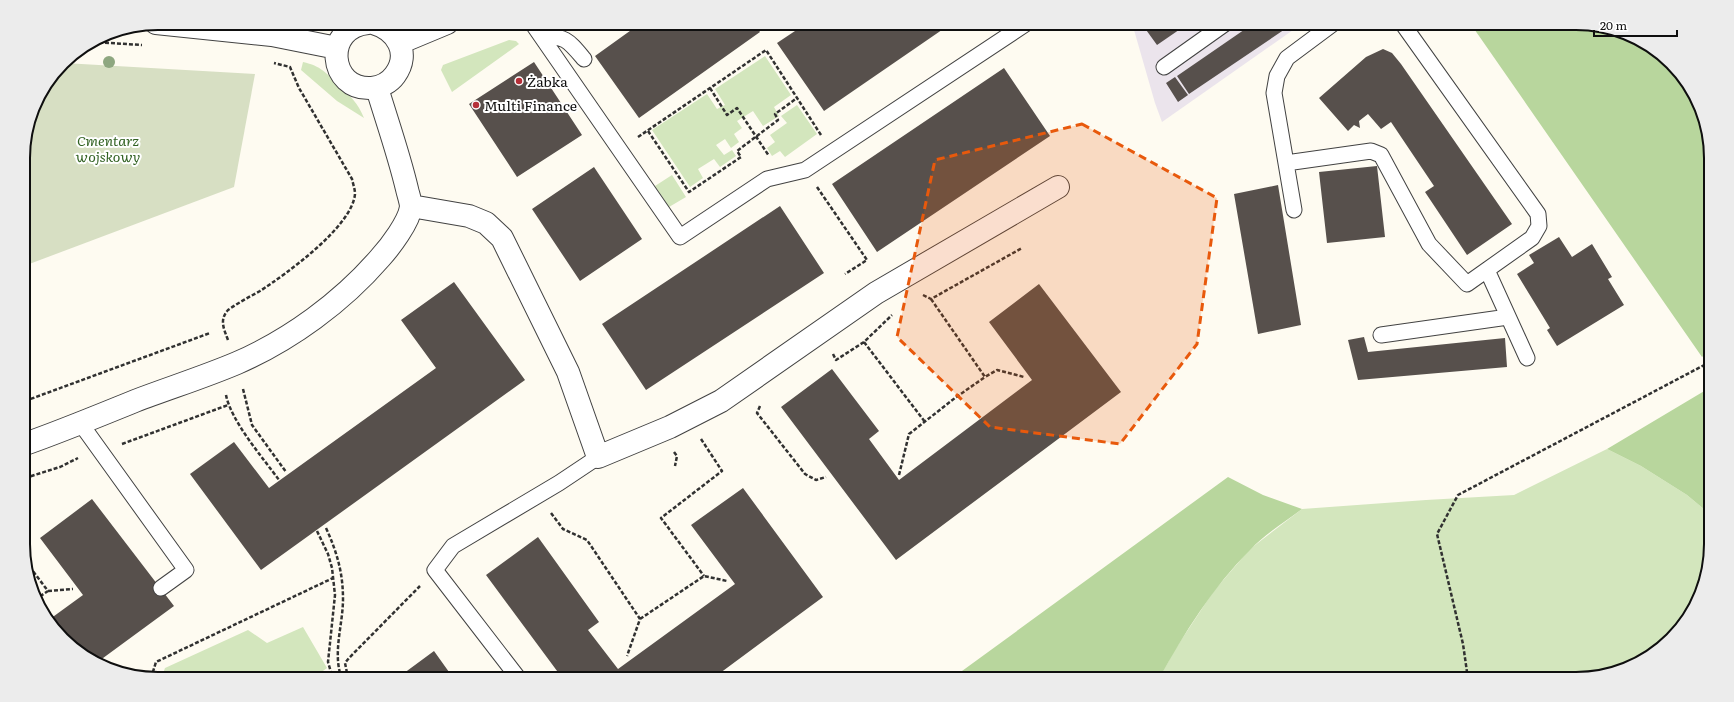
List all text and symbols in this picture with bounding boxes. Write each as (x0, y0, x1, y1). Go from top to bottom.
scale bar (1594, 12, 1677, 38)
text: 20 m (1600, 16, 1627, 34)
place label: Żabka (527, 71, 568, 91)
marker: Żabka (514, 76, 524, 86)
place label: Multi Finance (484, 95, 577, 115)
marker: Multi Finance (471, 100, 481, 110)
park label: Cmentarz wojskowy (76, 130, 140, 166)

